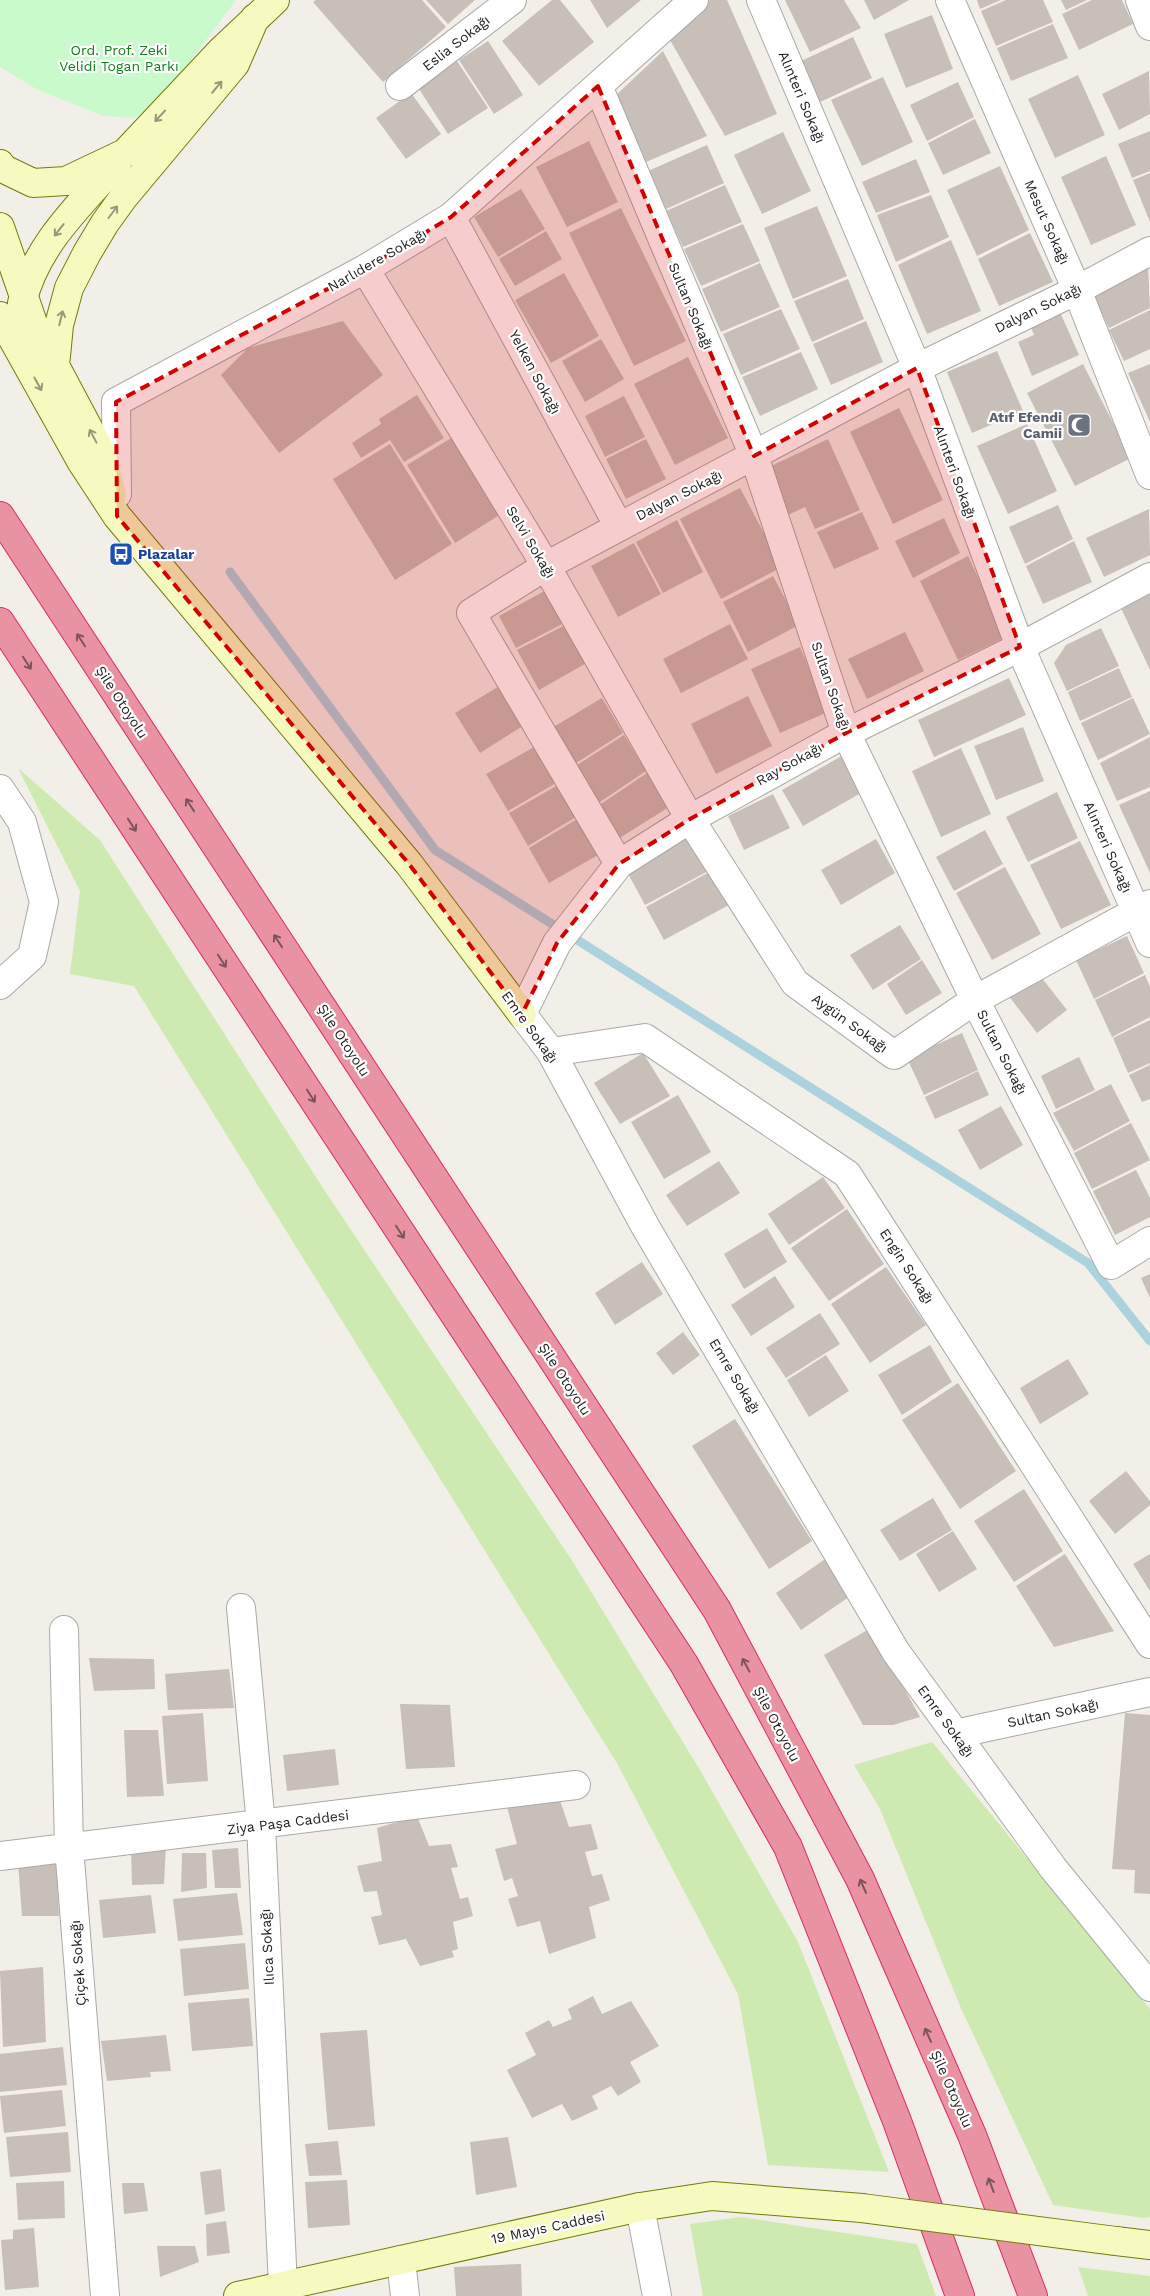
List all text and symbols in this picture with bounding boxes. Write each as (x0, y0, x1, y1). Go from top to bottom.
street label: Eslia Sokağı (419, 12, 493, 74)
park label: Ord. Prof. Zeki Velidi Togan Parkı (59, 42, 179, 74)
street label: Alınteri Sokağı (775, 49, 829, 145)
one-way arrow (211, 80, 222, 93)
one-way arrow (154, 109, 166, 122)
street label: Mesut Sokağı (1021, 177, 1073, 267)
one-way arrow (108, 205, 118, 219)
one-way arrow (53, 223, 64, 236)
street label: Narlıdere Sokağı (325, 225, 429, 295)
street label: Sultan Sokağı (665, 260, 717, 352)
street label: Dalyan Sokağı (992, 280, 1084, 336)
one-way arrow (57, 311, 66, 327)
street label: Yelken Sokağı (506, 327, 564, 417)
one-way arrow (34, 376, 43, 391)
place label: Atıf Efendi Camii (989, 409, 1062, 441)
mosque icon: Atıf Efendi Camii (1066, 412, 1092, 438)
street label: Alınteri Sokağı (931, 423, 979, 521)
one-way arrow (88, 429, 97, 444)
street label: Dalyan Sokağı (633, 466, 725, 524)
street label: Selvi Sokağı (503, 503, 559, 581)
bus stop icon: Plazalar (108, 541, 134, 567)
place label: Plazalar (138, 546, 194, 562)
one-way arrow (76, 633, 86, 647)
street label: Sultan Sokağı (808, 639, 854, 733)
one-way arrow (21, 656, 32, 670)
street label: Şile Otoyolu (93, 663, 151, 741)
street label: Ray Sokağı (753, 739, 825, 789)
one-way arrow (184, 798, 195, 812)
street label: Alınteri Sokağı (1081, 799, 1135, 895)
one-way arrow (128, 817, 138, 831)
one-way arrow (273, 934, 284, 948)
one-way arrow (217, 953, 227, 967)
street label: Emre Sokağı (499, 988, 561, 1066)
street label: Aygün Sokağı (809, 990, 891, 1056)
street label: Şile Otoyolu (315, 1001, 373, 1079)
street label: Sultan Sokağı (974, 1007, 1030, 1097)
one-way arrow (306, 1089, 316, 1103)
one-way arrow (395, 1225, 405, 1239)
street label: Engin Sokağı (877, 1225, 937, 1307)
street label: Emre Sokağı (706, 1335, 764, 1417)
street label: Şile Otoyolu (536, 1340, 594, 1418)
one-way arrow (741, 1658, 751, 1673)
street label: Emre Sokağı (915, 1682, 977, 1760)
street label: Şile Otoyolu (750, 1684, 804, 1764)
street label: Sultan Sokağı (1006, 1696, 1100, 1730)
street label: Ziya Paşa Caddesi (226, 1807, 350, 1837)
one-way arrow (858, 1879, 867, 1894)
street label: Ilıca Sokağı (257, 1908, 277, 1986)
street label: Çiçek Sokağı (67, 1920, 89, 2006)
one-way arrow (923, 2028, 933, 2043)
street label: Şile Otoyolu (928, 2048, 976, 2130)
one-way arrow (986, 2178, 995, 2193)
street label: 19 Mayıs Caddesi (490, 2207, 606, 2247)

